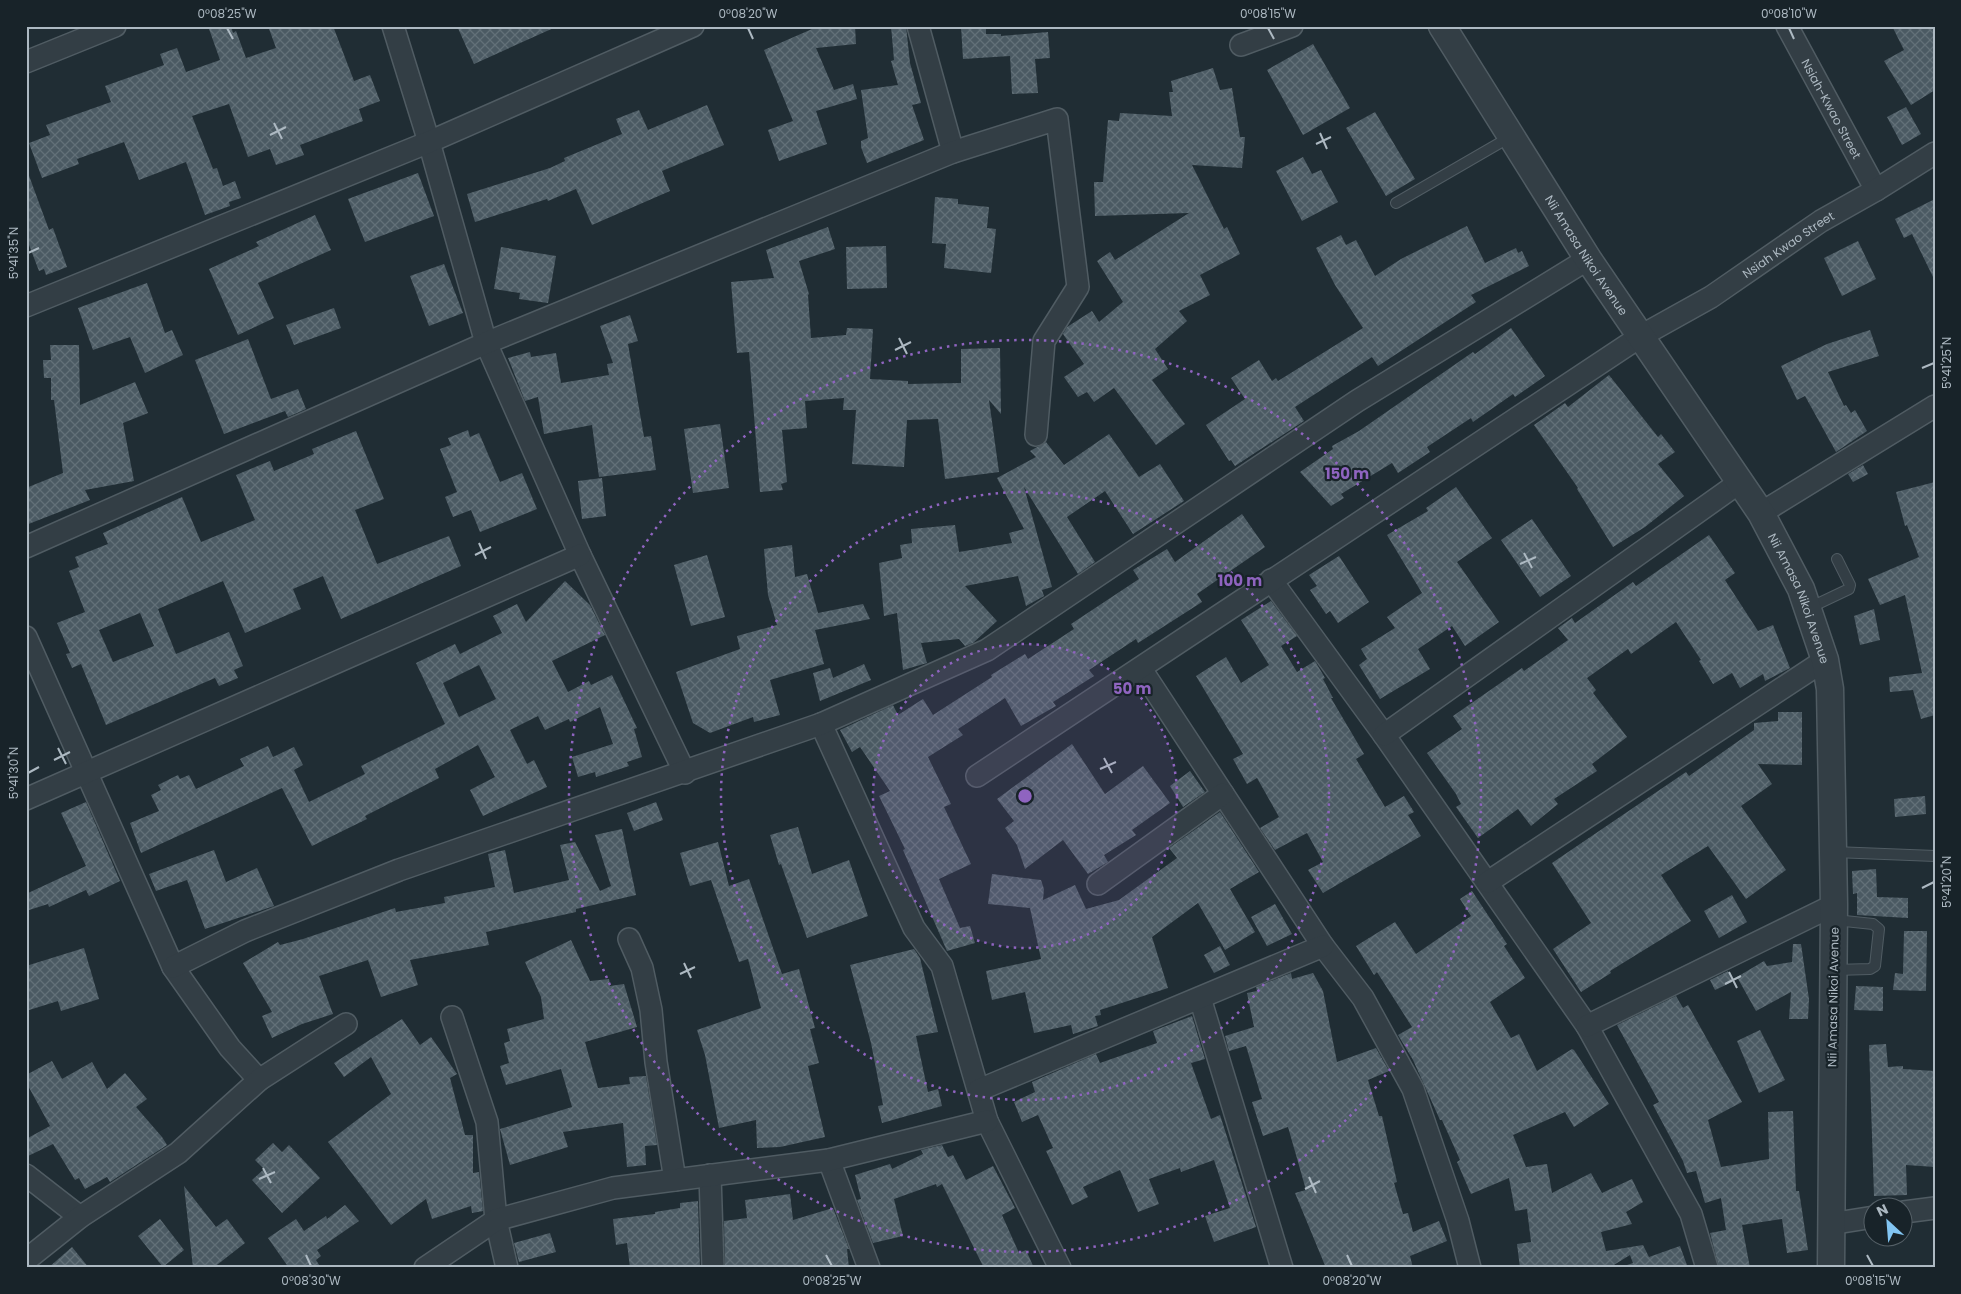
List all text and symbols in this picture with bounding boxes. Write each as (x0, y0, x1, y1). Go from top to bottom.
text: 0°08'25"W (197, 5, 257, 22)
text: 0°08'20"W (718, 5, 778, 22)
text: 0°08'15"W (1240, 5, 1296, 22)
text: 0°08'10"W (1761, 5, 1817, 22)
street label: Nsiah-Kwao Street (1798, 56, 1866, 162)
street label: Nii Amasa Nikoi Avenue (1541, 192, 1632, 318)
street label: Nsiah Kwao Street (1739, 207, 1837, 282)
text: 5°41'35"N (5, 227, 22, 279)
text: 5°41'25"N (1938, 337, 1955, 389)
text: 150 m (1325, 463, 1369, 484)
street label: Nii Amasa Nikoi Avenue (1764, 530, 1834, 666)
text: 100 m (1218, 570, 1262, 591)
text: 50 m (1113, 678, 1151, 699)
text: 5°41'30"N (5, 747, 22, 799)
centre of rings (1016, 787, 1034, 805)
text: 5°41'20"N (1938, 856, 1955, 908)
street label: Nii Amasa Nikoi Avenue (1823, 927, 1843, 1067)
north arrow (1864, 1196, 1914, 1246)
text: N (1873, 1199, 1891, 1222)
text: 0°08'30"W (281, 1272, 341, 1289)
text: 0°08'25"W (802, 1272, 862, 1289)
text: 0°08'20"W (1322, 1272, 1382, 1289)
text: 0°08'15"W (1845, 1272, 1901, 1289)

